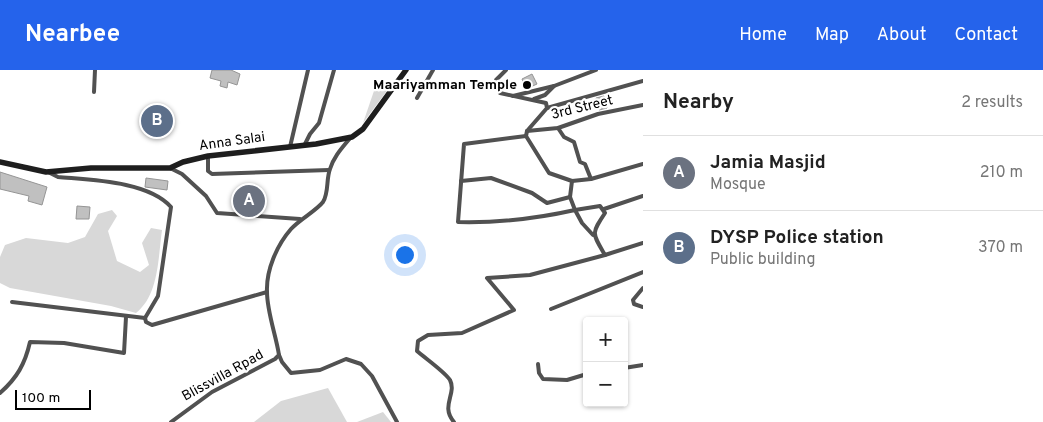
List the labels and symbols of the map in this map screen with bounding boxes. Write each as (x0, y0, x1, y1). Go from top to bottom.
place label: Maariyamman Temple (373, 77, 517, 94)
marker: Maariyamman Temple (521, 79, 533, 91)
street label: 3rd Street (549, 92, 615, 124)
pin: B (141, 102, 173, 140)
street label: Anna Salai (198, 129, 266, 155)
pin: A (233, 182, 265, 220)
your location (392, 242, 418, 268)
street label: Blissvilla Rpad (179, 347, 267, 405)
scale bar (15, 387, 91, 410)

